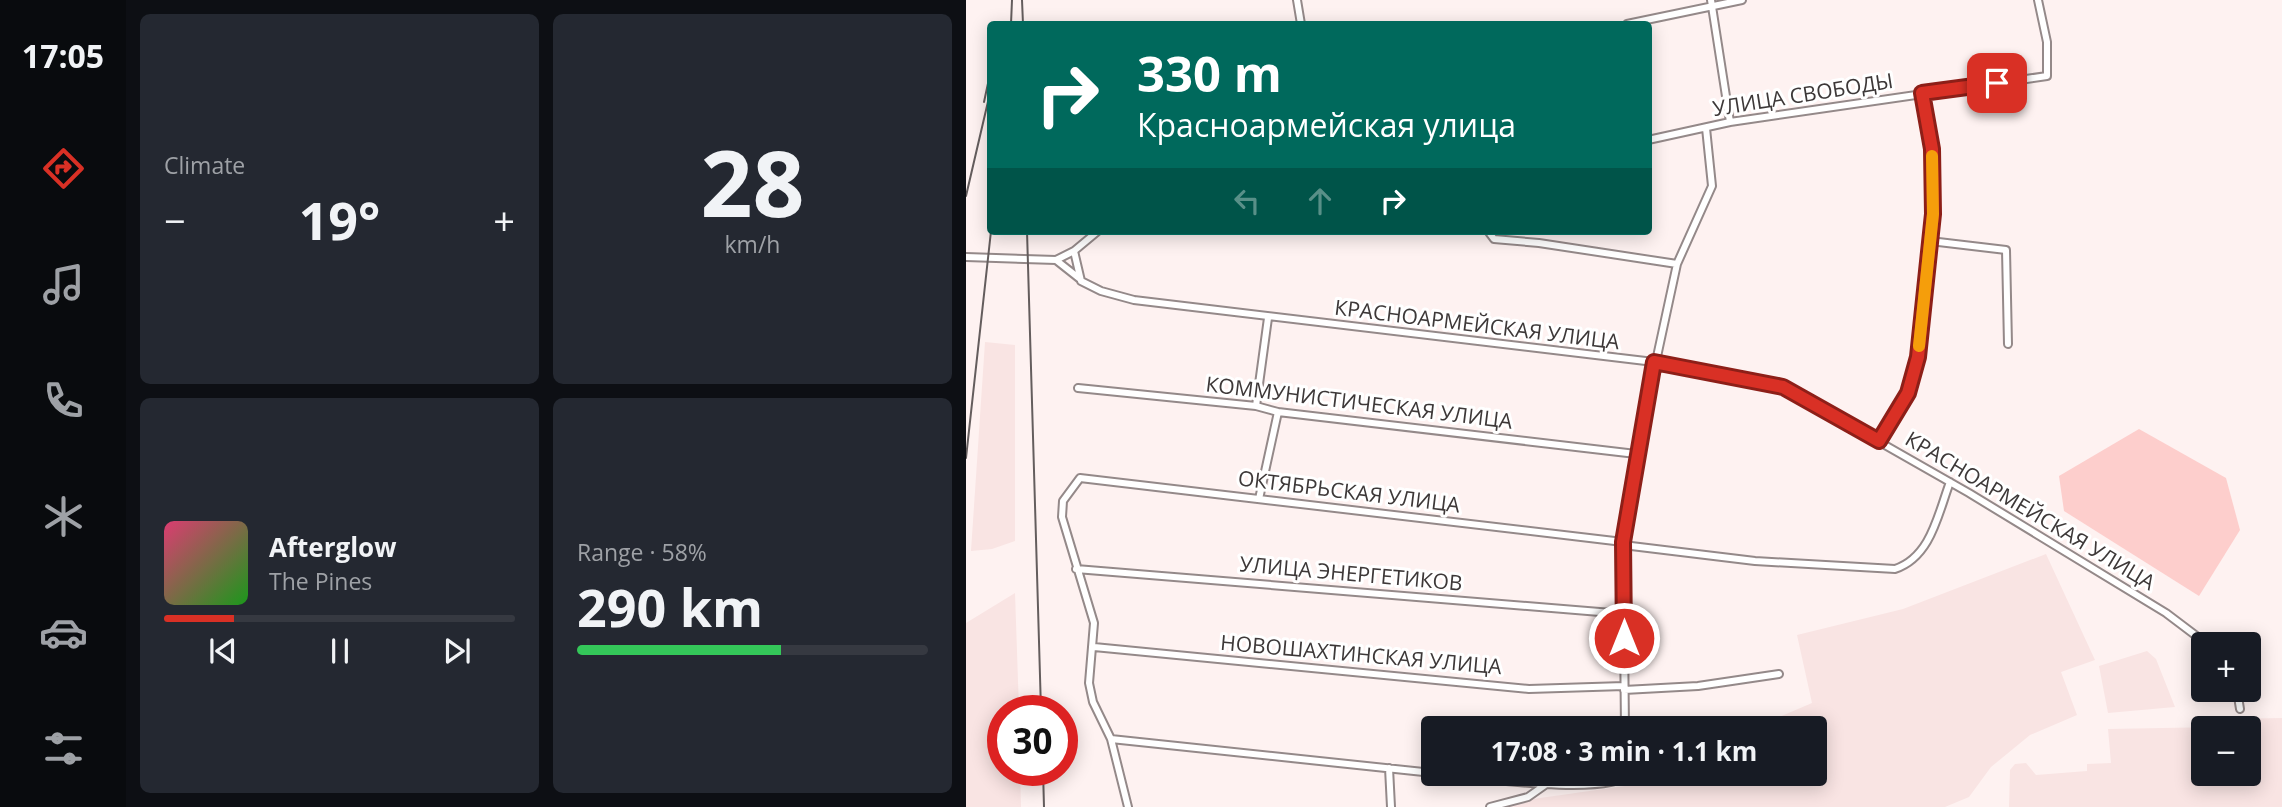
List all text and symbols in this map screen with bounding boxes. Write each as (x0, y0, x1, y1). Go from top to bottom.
text: 17:05 (22, 34, 104, 77)
text: 330 m (1137, 40, 1282, 106)
icon: right (1022, 49, 1113, 140)
pin (1967, 53, 2027, 113)
icon: arrive (1978, 64, 2016, 102)
street label: УЛИЦА СВОБОДЫ (1711, 66, 1895, 122)
text: Красноармейская улица (1137, 103, 1516, 146)
text: 28 (700, 120, 805, 244)
icon: directions (39, 144, 88, 193)
text: Climate (164, 149, 245, 181)
icon: left (1228, 182, 1266, 220)
icon: ahead (1301, 182, 1339, 220)
icon: right (1374, 182, 1412, 220)
text: 19° (299, 184, 380, 255)
text: − (164, 194, 186, 246)
text: + (493, 194, 515, 246)
text: km/h (725, 228, 780, 260)
icon: music (39, 260, 88, 309)
street label: КРАСНОАРМЕЙСКАЯ УЛИЦА (1333, 293, 1622, 355)
street label: КОММУНИСТИЧЕСКАЯ УЛИЦА (1204, 369, 1515, 435)
icon: phone (39, 376, 88, 425)
street label: КРАСНОАРМЕЙСКАЯ УЛИЦА (1900, 424, 2161, 596)
street label: ОКТЯБРЬСКАЯ УЛИЦА (1237, 464, 1462, 519)
icon: climate (39, 492, 88, 541)
text: Afterglow (269, 529, 396, 565)
text: Range · 58% (577, 536, 707, 568)
street label: УЛИЦА ЭНЕРГЕТИКОВ (1238, 549, 1464, 597)
text: The Pines (269, 565, 372, 597)
text: 290 km (577, 571, 763, 642)
position arrow (1587, 601, 1661, 675)
icon: car (39, 608, 88, 657)
street label: НОВОШАХТИНСКАЯ УЛИЦА (1219, 628, 1504, 680)
icon: previous (204, 632, 242, 670)
icon: pause (321, 632, 359, 670)
icon: next (438, 632, 476, 670)
map controls (2191, 632, 2261, 786)
button: + (2191, 632, 2261, 702)
speed limit sign: 30 (987, 695, 1078, 786)
button: − (2191, 716, 2261, 786)
icon: filters (39, 724, 88, 773)
text: 17:08 · 3 min · 1.1 km (1491, 733, 1757, 769)

